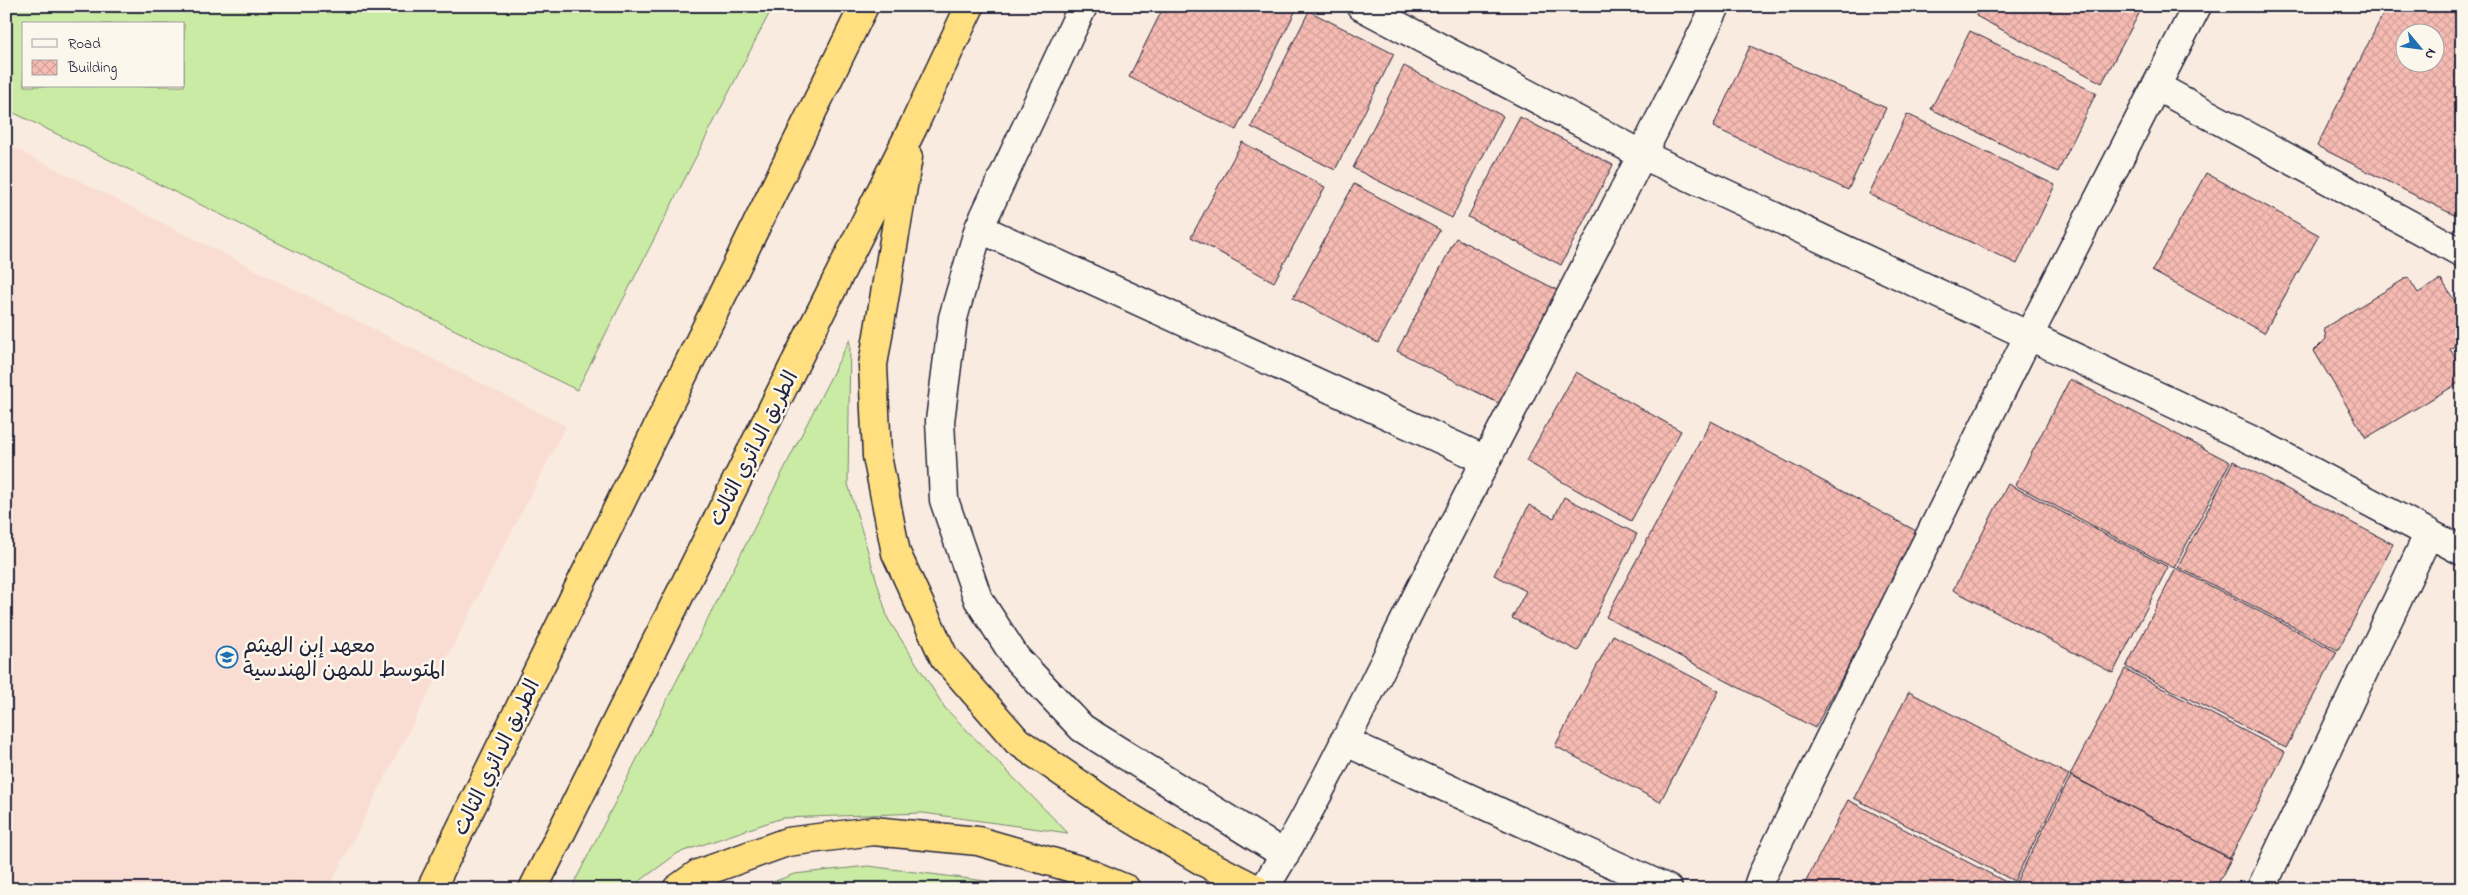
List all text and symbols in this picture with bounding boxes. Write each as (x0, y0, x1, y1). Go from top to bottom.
legend (22, 22, 185, 88)
north arrow (2396, 22, 2446, 72)
text: Road (68, 33, 101, 55)
text: N (2419, 44, 2442, 63)
text: Building (67, 57, 117, 80)
street label: الطريق الدائري الثالث (703, 366, 807, 532)
place label: معهد إبن الهيثم المتوسط للمهن الهندسية (243, 632, 446, 686)
school or university icon: معهد إبن الهيثم المتوسط للمهن الهندسية (215, 645, 239, 669)
street label: الطريق الدائري الثالث (447, 675, 549, 841)

